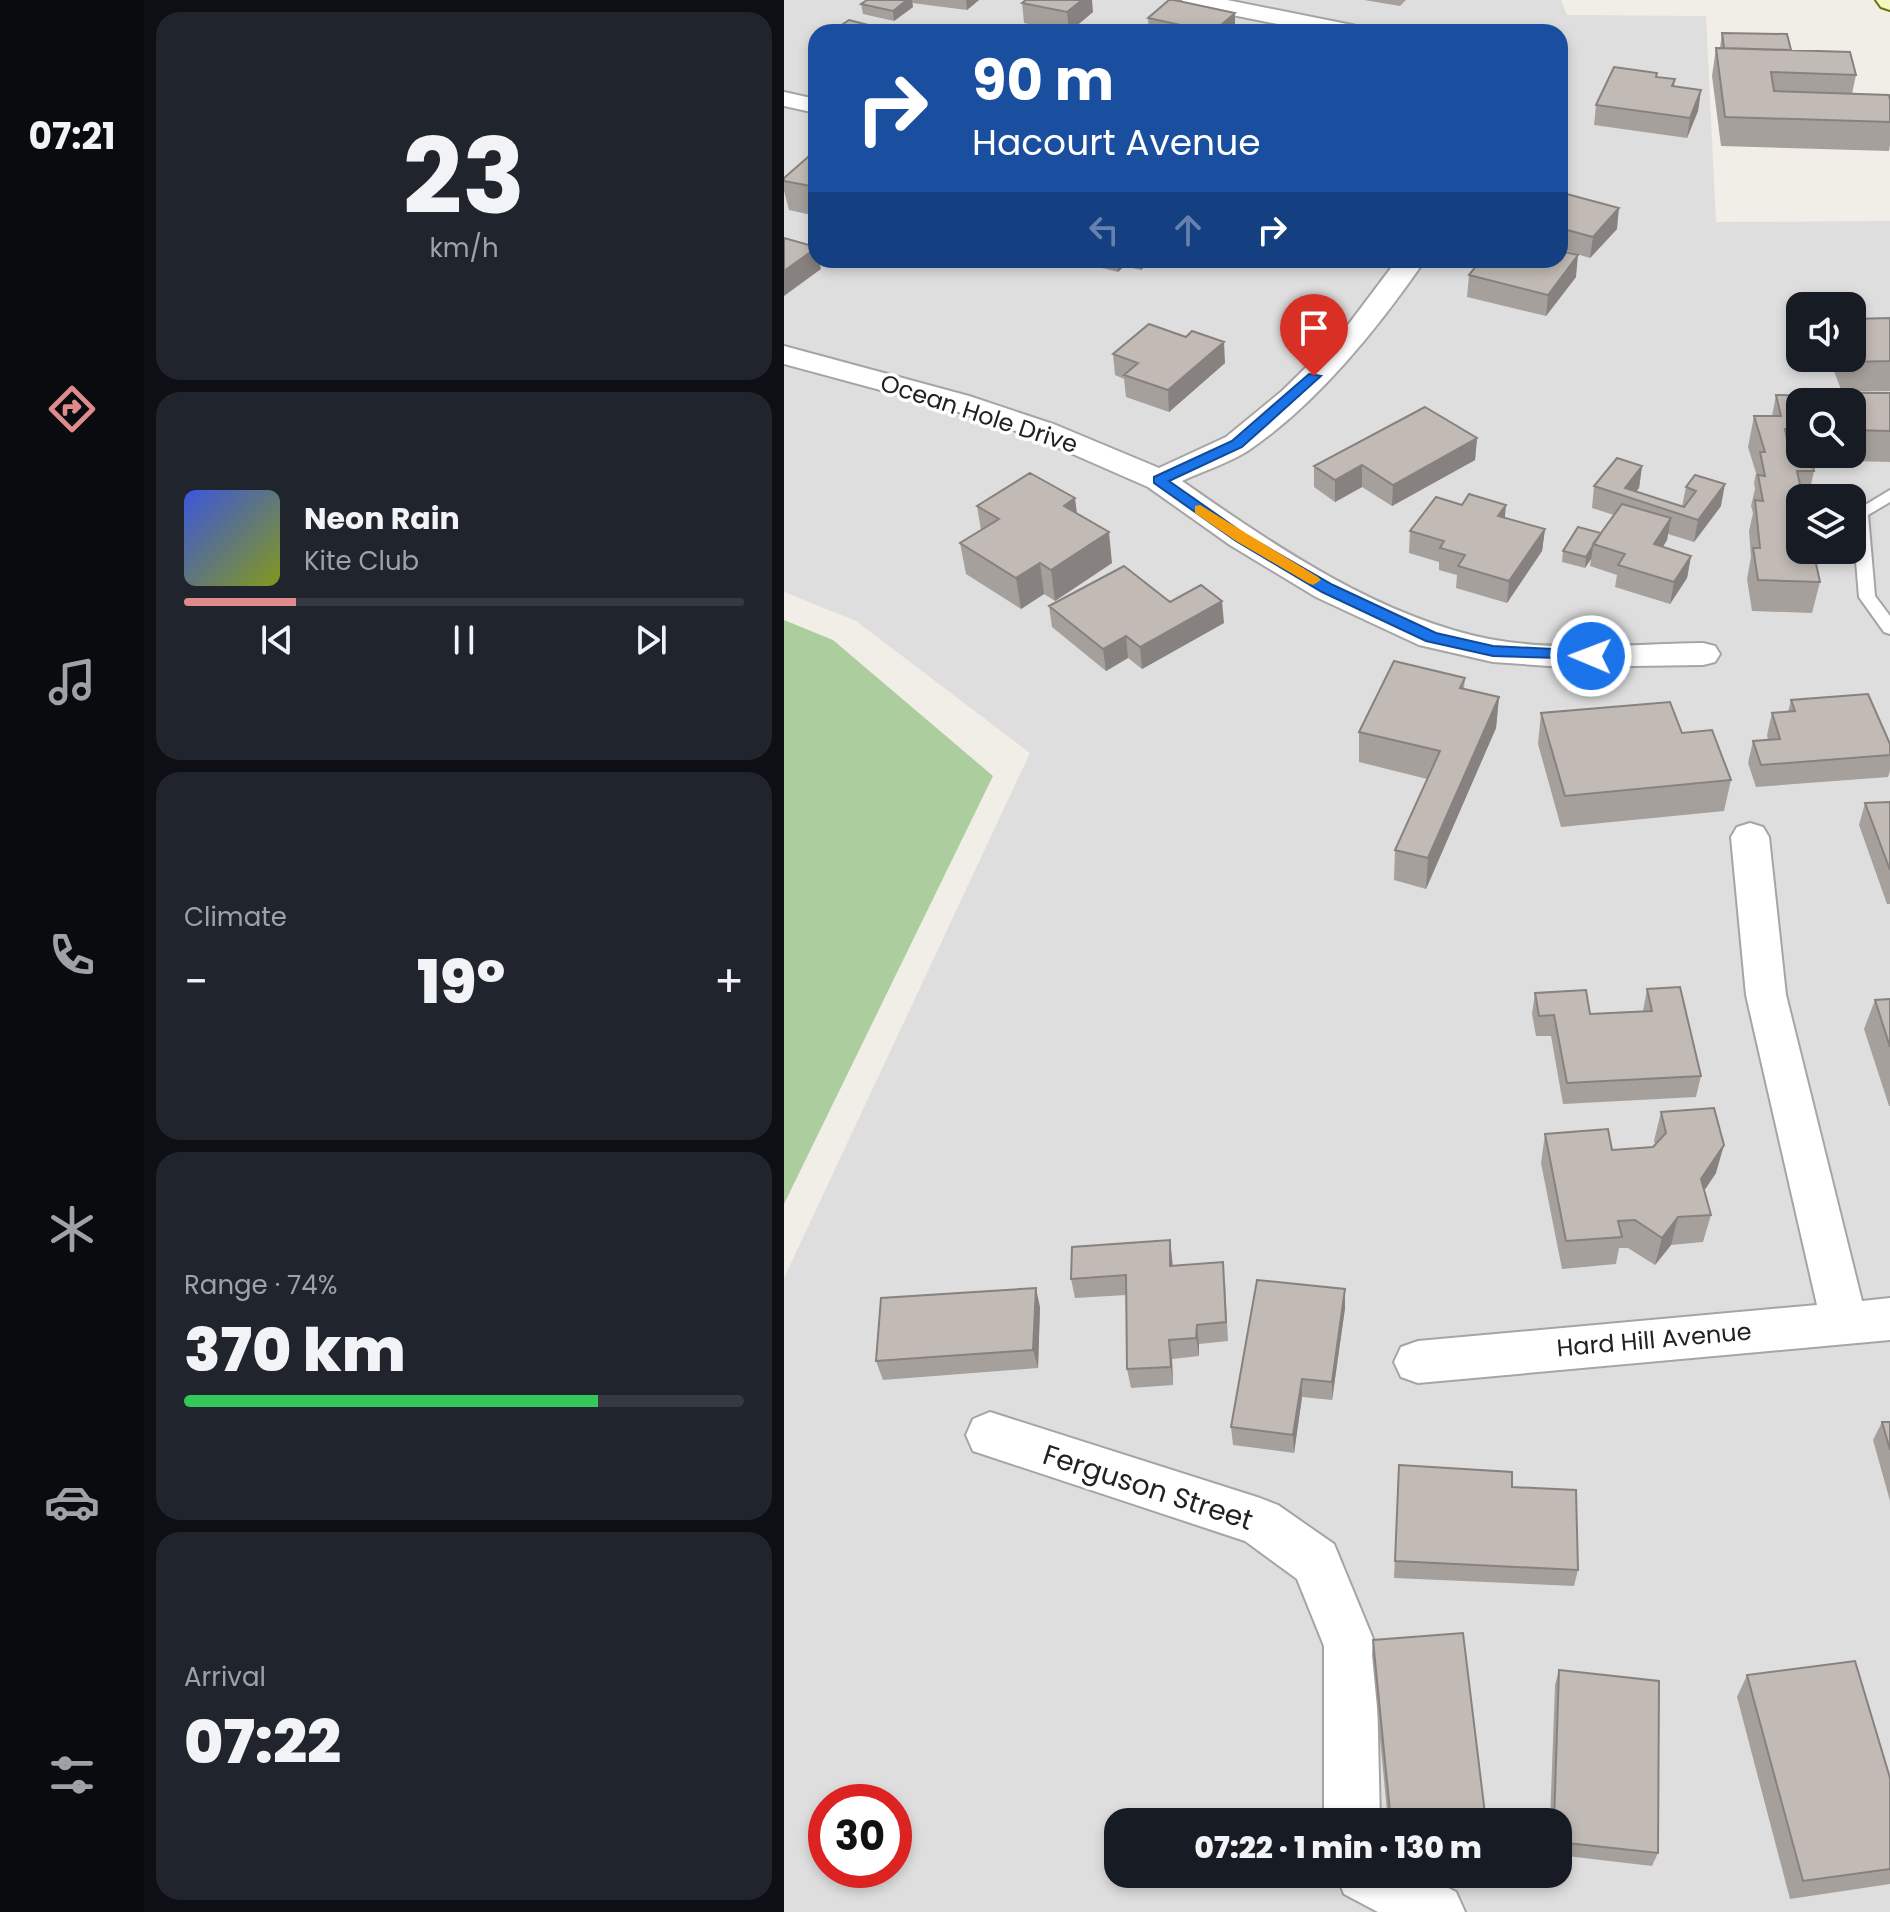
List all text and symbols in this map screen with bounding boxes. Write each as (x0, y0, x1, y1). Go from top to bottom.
text: 90 m (972, 41, 1114, 120)
icon: right (840, 56, 944, 160)
text: 23 (403, 104, 525, 249)
text: 07:21 (28, 111, 116, 162)
text: Hacourt Avenue (972, 117, 1261, 168)
icon: left (1082, 208, 1126, 252)
icon: ahead (1166, 208, 1210, 252)
icon: right (1250, 208, 1294, 252)
text: km/h (429, 230, 499, 266)
map controls (1786, 292, 1866, 564)
button: sound (1786, 292, 1866, 372)
pin (1280, 294, 1348, 376)
icon: arrive (1292, 306, 1336, 350)
street label: Ocean Hole Drive (876, 366, 1082, 461)
icon: directions (44, 381, 100, 437)
button: search (1786, 388, 1866, 468)
button: layers (1786, 484, 1866, 564)
text: Neon Rain (304, 497, 460, 540)
text: Kite Club (304, 543, 419, 579)
position arrow (1549, 614, 1633, 698)
icon: previous (255, 618, 299, 662)
icon: pause (442, 618, 486, 662)
icon: next (629, 618, 673, 662)
icon: music (44, 654, 100, 710)
text: Climate (184, 899, 287, 935)
icon: phone (44, 927, 100, 983)
text: 19° (417, 940, 505, 1024)
text: − (184, 951, 208, 1012)
text: + (714, 951, 744, 1012)
icon: climate (44, 1201, 100, 1257)
text: Range · 74% (184, 1267, 337, 1303)
text: 370 km (184, 1308, 406, 1392)
street label: Hard Hill Avenue (1555, 1315, 1753, 1364)
street label: Ferguson Street (1038, 1435, 1258, 1540)
icon: car (44, 1474, 100, 1530)
text: Arrival (184, 1659, 266, 1695)
text: 07:22 (184, 1700, 341, 1784)
icon: filters (44, 1747, 100, 1803)
speed limit sign: 30 (808, 1784, 912, 1888)
text: 07:22 · 1 min · 130 m (1194, 1826, 1482, 1869)

